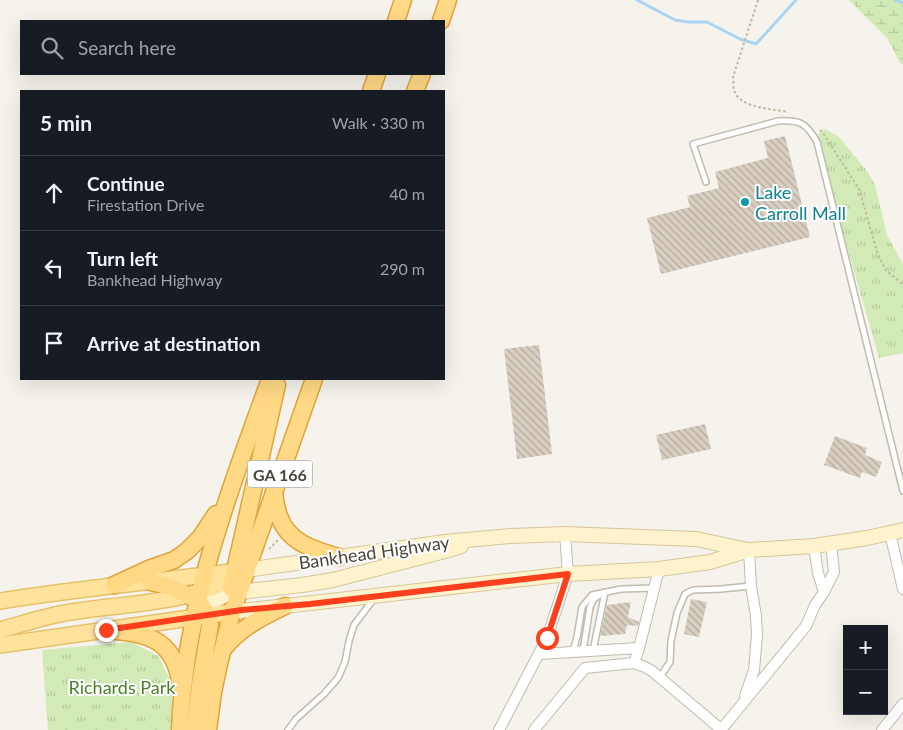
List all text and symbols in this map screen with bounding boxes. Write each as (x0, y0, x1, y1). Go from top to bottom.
search box (20, 20, 445, 75)
icon: search (38, 34, 66, 62)
text: Search here (78, 36, 176, 59)
text: 5 min (40, 110, 92, 135)
text: Walk · 330 m (332, 113, 425, 132)
text: Continue (87, 172, 165, 195)
icon: ahead (40, 179, 68, 207)
place label: Lake Carroll Mall (755, 181, 846, 224)
text: 40 m (389, 184, 425, 203)
text: Firestation Drive (87, 195, 204, 214)
marker: Lake Carroll Mall (739, 196, 751, 208)
text: Turn left (87, 247, 158, 270)
icon: left (40, 254, 68, 282)
text: 290 m (380, 259, 425, 278)
text: Bankhead Highway (87, 270, 222, 289)
icon: arrive (40, 329, 68, 357)
text: Arrive at destination (87, 332, 260, 355)
road number: GA 166 (248, 460, 312, 488)
street label: Bankhead Highway (297, 530, 452, 573)
route end (95, 619, 118, 642)
map controls (843, 625, 888, 715)
button: + (843, 625, 888, 670)
route start (536, 627, 559, 650)
button: − (843, 670, 888, 715)
park label: Richards Park (69, 676, 176, 698)

